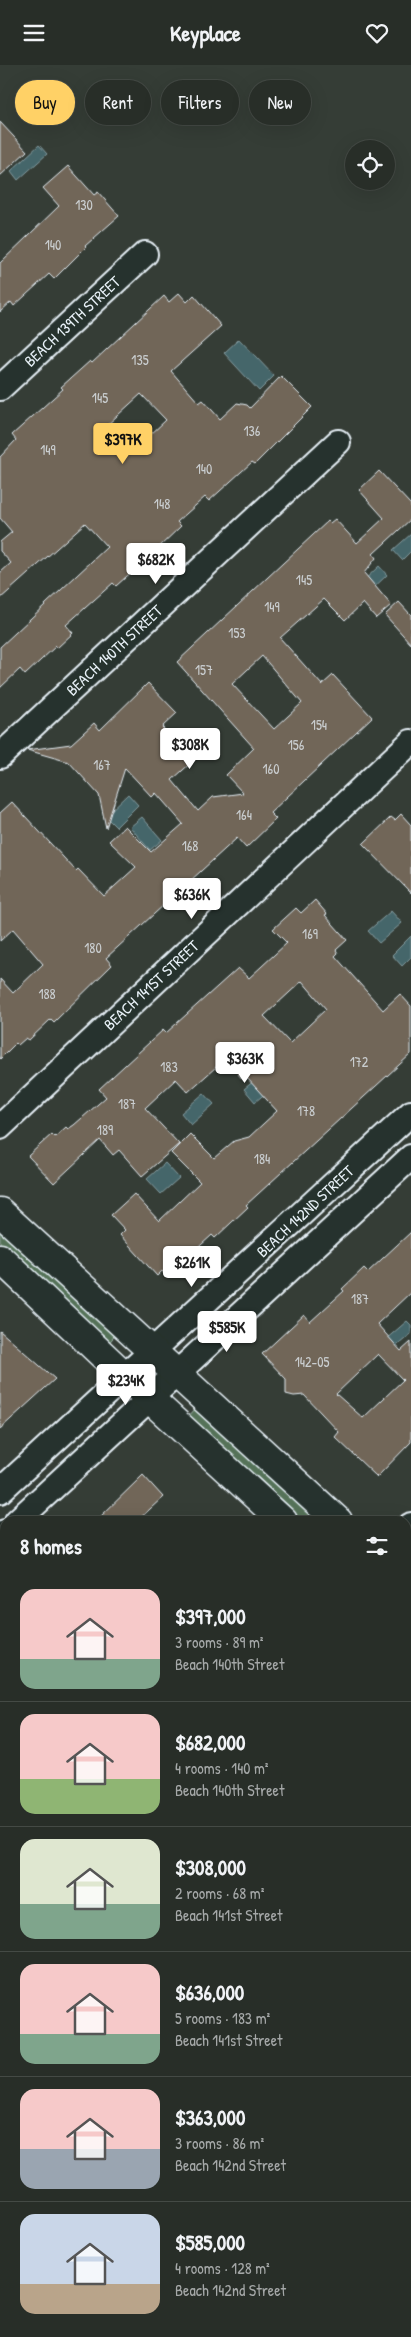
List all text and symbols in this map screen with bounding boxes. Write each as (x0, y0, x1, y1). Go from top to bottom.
text: Keyplace (170, 18, 241, 48)
icon: menu (20, 19, 48, 47)
icon: heart (363, 19, 391, 47)
chip: Buy (15, 80, 75, 125)
chip: Rent (85, 80, 151, 125)
chip: Filters (161, 80, 239, 125)
chip: New (249, 80, 311, 125)
map controls (345, 140, 395, 190)
button: locate (345, 140, 395, 190)
house number: 130 (75, 195, 93, 214)
house number: 140 (45, 235, 61, 254)
street label: BEACH 139TH STREET (19, 270, 125, 371)
house number: 135 (131, 350, 149, 369)
house number: 145 (92, 388, 108, 407)
house number: 136 (244, 421, 261, 440)
pin: $397K (88, 423, 158, 465)
text: $397K (104, 428, 142, 450)
house number: 149 (40, 440, 56, 459)
house number: 140 (196, 459, 212, 478)
house number: 148 (154, 494, 170, 513)
pin: $682K (121, 543, 191, 585)
text: $682K (137, 548, 175, 570)
house number: 145 (296, 570, 312, 589)
house number: 149 (264, 597, 280, 616)
street label: BEACH 140TH STREET (61, 599, 167, 700)
house number: 153 (228, 623, 246, 642)
house number: 157 (195, 660, 213, 679)
house number: 154 (311, 715, 327, 734)
pin: $308K (155, 727, 225, 770)
text: $308K (171, 733, 209, 755)
house number: 156 (288, 735, 305, 754)
house number: 167 (93, 755, 111, 774)
house number: 160 (263, 759, 279, 778)
house number: 164 (236, 805, 252, 824)
house number: 168 (182, 836, 198, 855)
pin: $636K (157, 877, 227, 920)
text: $636K (174, 883, 210, 905)
house number: 169 (302, 924, 318, 943)
street label: BEACH 141ST STREET (99, 935, 204, 1035)
house number: 180 (84, 938, 102, 957)
house number: 188 (38, 984, 56, 1003)
pin: $363K (210, 1041, 280, 1084)
text: $363K (226, 1047, 264, 1069)
house number: 172 (350, 1052, 369, 1071)
house number: 183 (160, 1057, 178, 1076)
house number: 187 (118, 1094, 136, 1113)
house number: 178 (297, 1101, 315, 1120)
house number: 189 (97, 1120, 113, 1139)
house number: 184 (254, 1149, 270, 1168)
street label: BEACH 142ND STREET (252, 1160, 359, 1262)
pin: $261K (157, 1245, 227, 1288)
text: $261K (174, 1251, 210, 1273)
house number: 187 (351, 1289, 369, 1308)
pin: $585K (192, 1311, 262, 1353)
text: $585K (209, 1316, 245, 1338)
house number: 142-05 (295, 1352, 329, 1371)
pin: $234K (91, 1363, 161, 1406)
text: $234K (107, 1369, 145, 1391)
text: 8 homes (20, 1532, 82, 1561)
icon: filters (363, 1532, 391, 1560)
text: $397,000 (175, 1602, 246, 1631)
icon: home (60, 1609, 120, 1669)
text: 3 rooms · 89 m² (175, 1631, 264, 1653)
text: Beach 140th Street (175, 1653, 285, 1675)
text: $682,000 (175, 1728, 245, 1757)
icon: home (60, 1734, 120, 1794)
text: 4 rooms · 140 m² (175, 1757, 269, 1779)
text: Beach 140th Street (175, 1779, 285, 1801)
text: $308,000 (175, 1853, 246, 1882)
icon: home (60, 1859, 120, 1919)
text: 2 rooms · 68 m² (175, 1882, 264, 1904)
text: Beach 141st Street (175, 1904, 283, 1926)
text: $636,000 (175, 1978, 244, 2007)
icon: home (60, 1984, 120, 2044)
text: 5 rooms · 183 m² (175, 2007, 270, 2029)
text: Beach 141st Street (175, 2029, 283, 2051)
text: $363,000 (175, 2103, 245, 2132)
icon: home (60, 2109, 120, 2169)
text: 3 rooms · 86 m² (175, 2132, 264, 2154)
text: Beach 142nd Street (175, 2154, 286, 2176)
text: $585,000 (175, 2228, 245, 2257)
icon: home (60, 2234, 120, 2294)
text: 4 rooms · 128 m² (175, 2257, 270, 2279)
text: Beach 142nd Street (175, 2279, 286, 2301)

